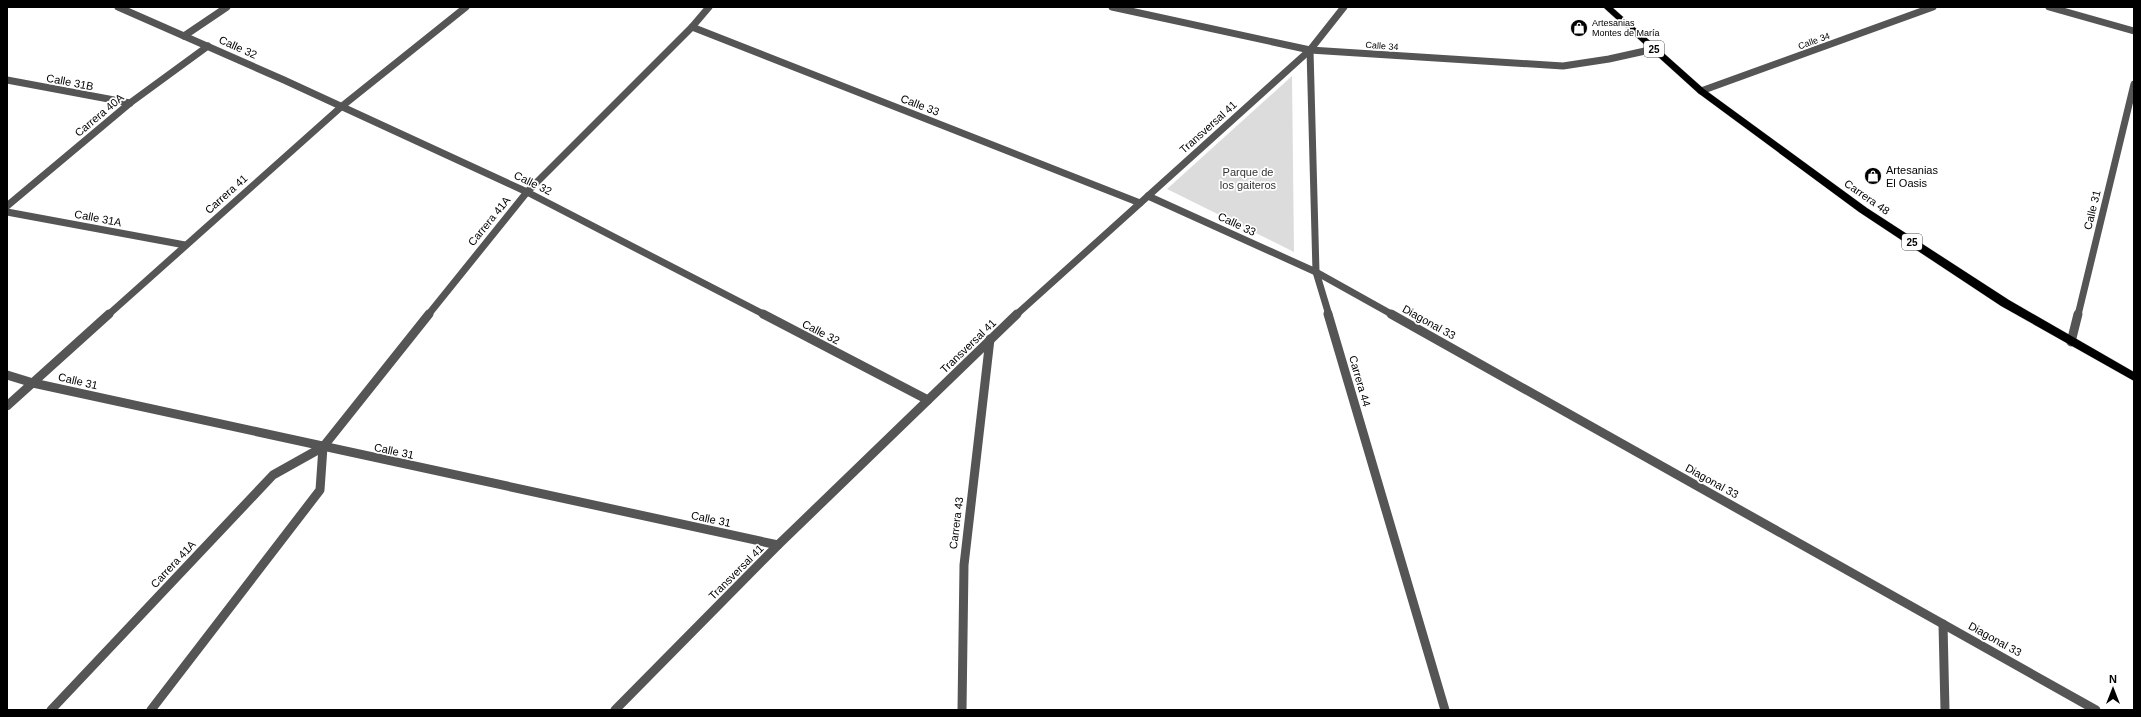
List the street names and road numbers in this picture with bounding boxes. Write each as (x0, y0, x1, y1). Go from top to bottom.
street label: Calle 34 (1797, 31, 1831, 51)
street label: Calle 32 (217, 33, 259, 61)
street label: Calle 34 (1365, 40, 1399, 52)
road number: 25 (1644, 41, 1664, 57)
street label: Calle 31B (45, 72, 95, 92)
street label: Carrera 40A (72, 91, 126, 139)
street label: Calle 33 (899, 92, 941, 118)
street label: Transversal 41 (1177, 98, 1239, 156)
street label: Calle 32 (512, 169, 554, 197)
street label: Carrera 41 (202, 172, 250, 216)
street label: Carrera 48 (1842, 177, 1892, 217)
street label: Calle 31 (2081, 189, 2103, 231)
street label: Carrera 41A (465, 193, 513, 248)
street label: Calle 31A (73, 208, 123, 229)
street label: Calle 33 (1216, 210, 1258, 238)
road number: 25 (1902, 234, 1922, 250)
street label: Diagonal 33 (1400, 303, 1458, 341)
street label: Calle 32 (800, 317, 842, 347)
street label: Transversal 41 (938, 317, 998, 375)
street label: Carrera 44 (1347, 354, 1373, 408)
street label: Calle 31 (57, 371, 99, 391)
street label: Calle 31 (373, 441, 415, 461)
street label: Diagonal 33 (1683, 462, 1741, 500)
street label: Carrera 43 (947, 496, 965, 550)
street label: Calle 31 (690, 509, 732, 529)
street label: Carrera 41A (148, 538, 198, 590)
street label: Transversal 41 (706, 542, 766, 602)
street label: Diagonal 33 (1966, 620, 2024, 658)

